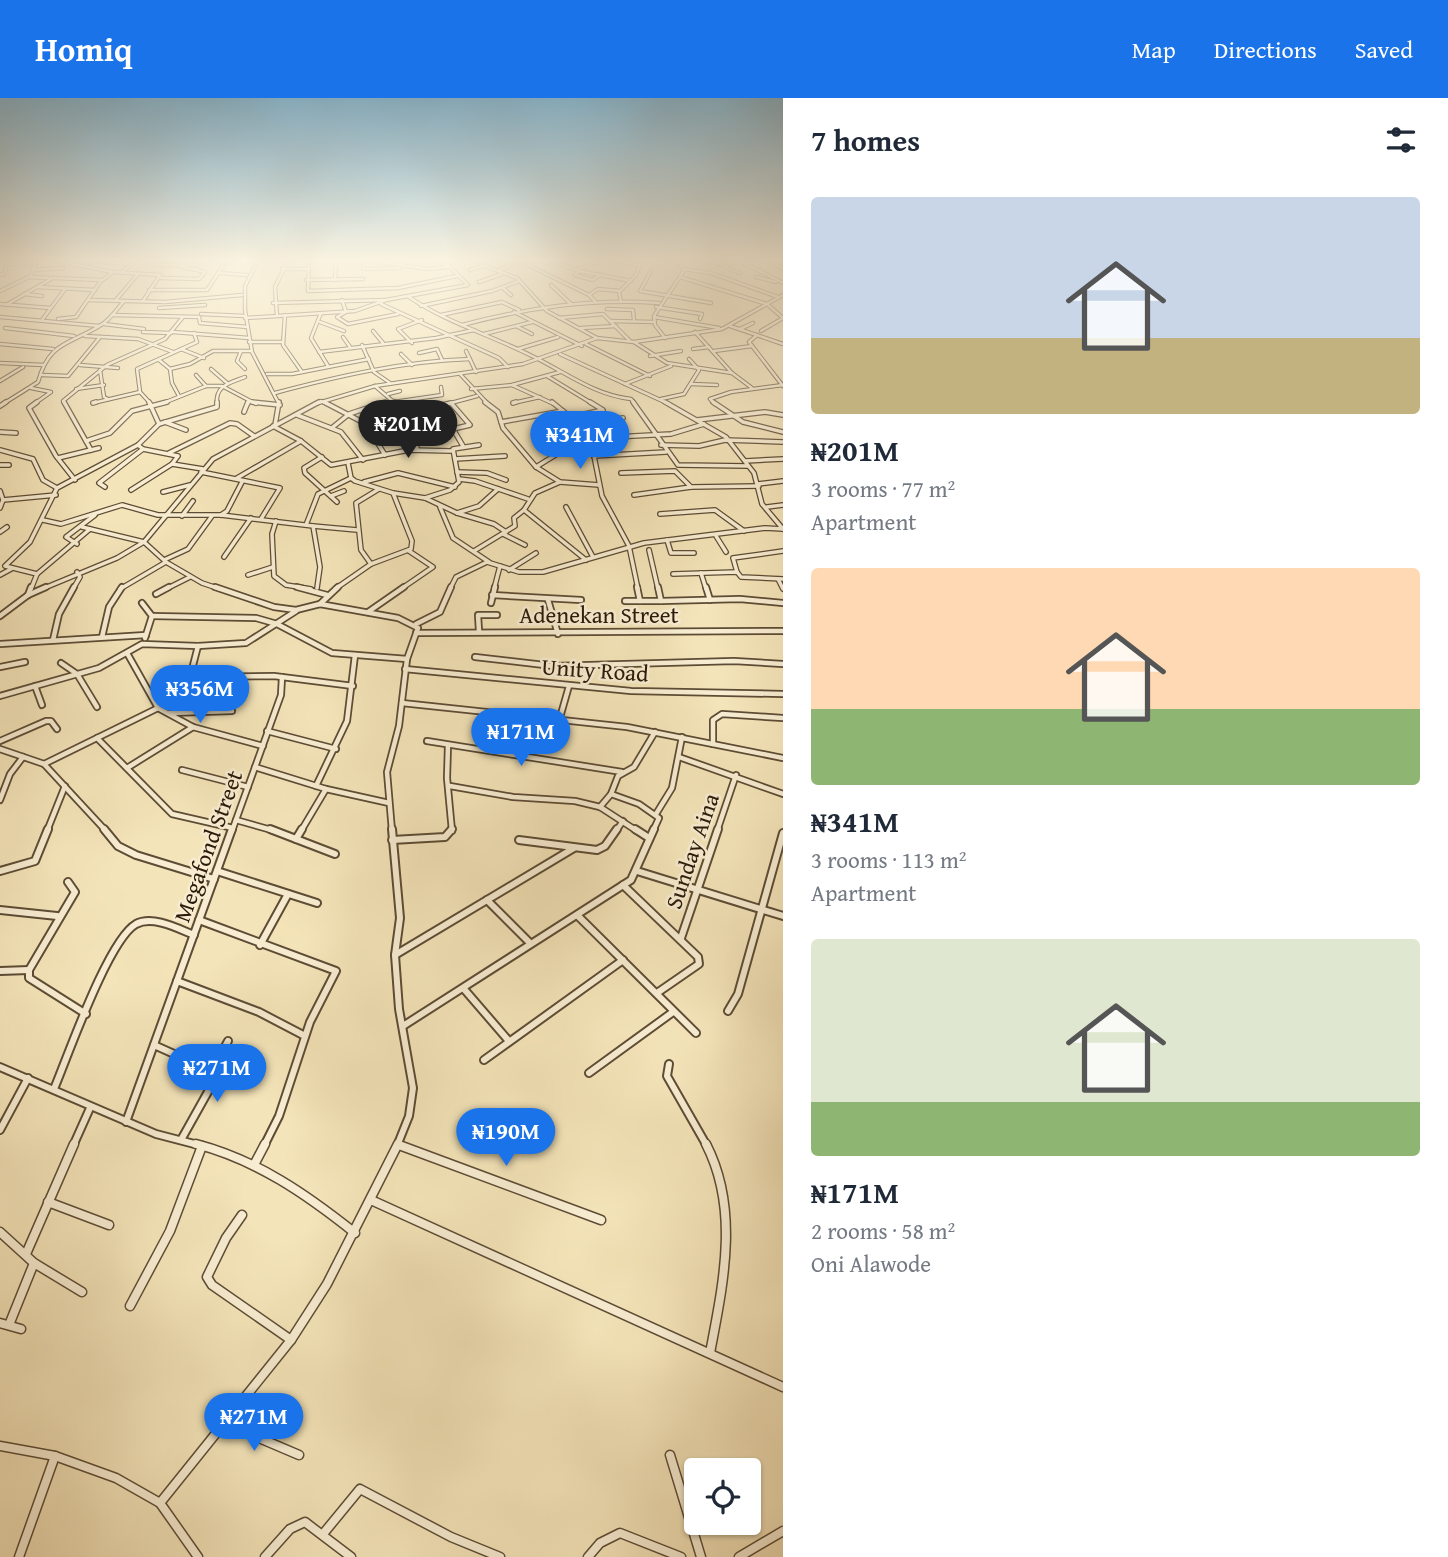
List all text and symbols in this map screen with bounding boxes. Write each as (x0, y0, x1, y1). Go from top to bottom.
text: Homiq (35, 25, 132, 73)
text: Map (1132, 32, 1176, 67)
text: Directions (1214, 32, 1317, 67)
text: Saved (1355, 32, 1413, 67)
text: 7 homes (811, 118, 920, 162)
icon: filters (1382, 121, 1420, 159)
icon: home (1053, 243, 1179, 369)
pin: ₦201M (359, 400, 457, 460)
text: ₦201M (374, 406, 442, 439)
pin: ₦341M (531, 412, 629, 471)
text: ₦341M (546, 417, 614, 450)
text: ₦201M (811, 428, 899, 472)
text: 3 rooms · 77 m² (811, 472, 955, 505)
text: Apartment (811, 505, 916, 538)
street label: Adenekan Street (519, 598, 679, 631)
icon: home (1053, 614, 1179, 740)
street label: Unity Road (540, 649, 650, 690)
pin: ₦356M (151, 666, 249, 725)
text: ₦356M (166, 671, 234, 704)
pin: ₦171M (472, 708, 570, 768)
text: ₦171M (487, 714, 555, 747)
street label: Megafond Street (165, 765, 250, 926)
street label: Sunday Aina (656, 788, 727, 913)
text: ₦341M (811, 799, 899, 843)
text: 3 rooms · 113 m² (811, 843, 966, 876)
text: Apartment (811, 876, 916, 909)
icon: home (1053, 985, 1179, 1111)
pin: ₦271M (168, 1044, 266, 1104)
text: ₦271M (183, 1050, 251, 1083)
pin: ₦190M (457, 1108, 555, 1168)
text: ₦190M (472, 1114, 540, 1147)
text: ₦171M (811, 1170, 899, 1214)
text: 2 rooms · 58 m² (811, 1214, 955, 1247)
text: Oni Alawode (811, 1247, 931, 1280)
pin: ₦271M (205, 1394, 303, 1453)
text: ₦271M (220, 1399, 288, 1432)
map controls (684, 1458, 761, 1535)
button: locate (684, 1458, 761, 1535)

